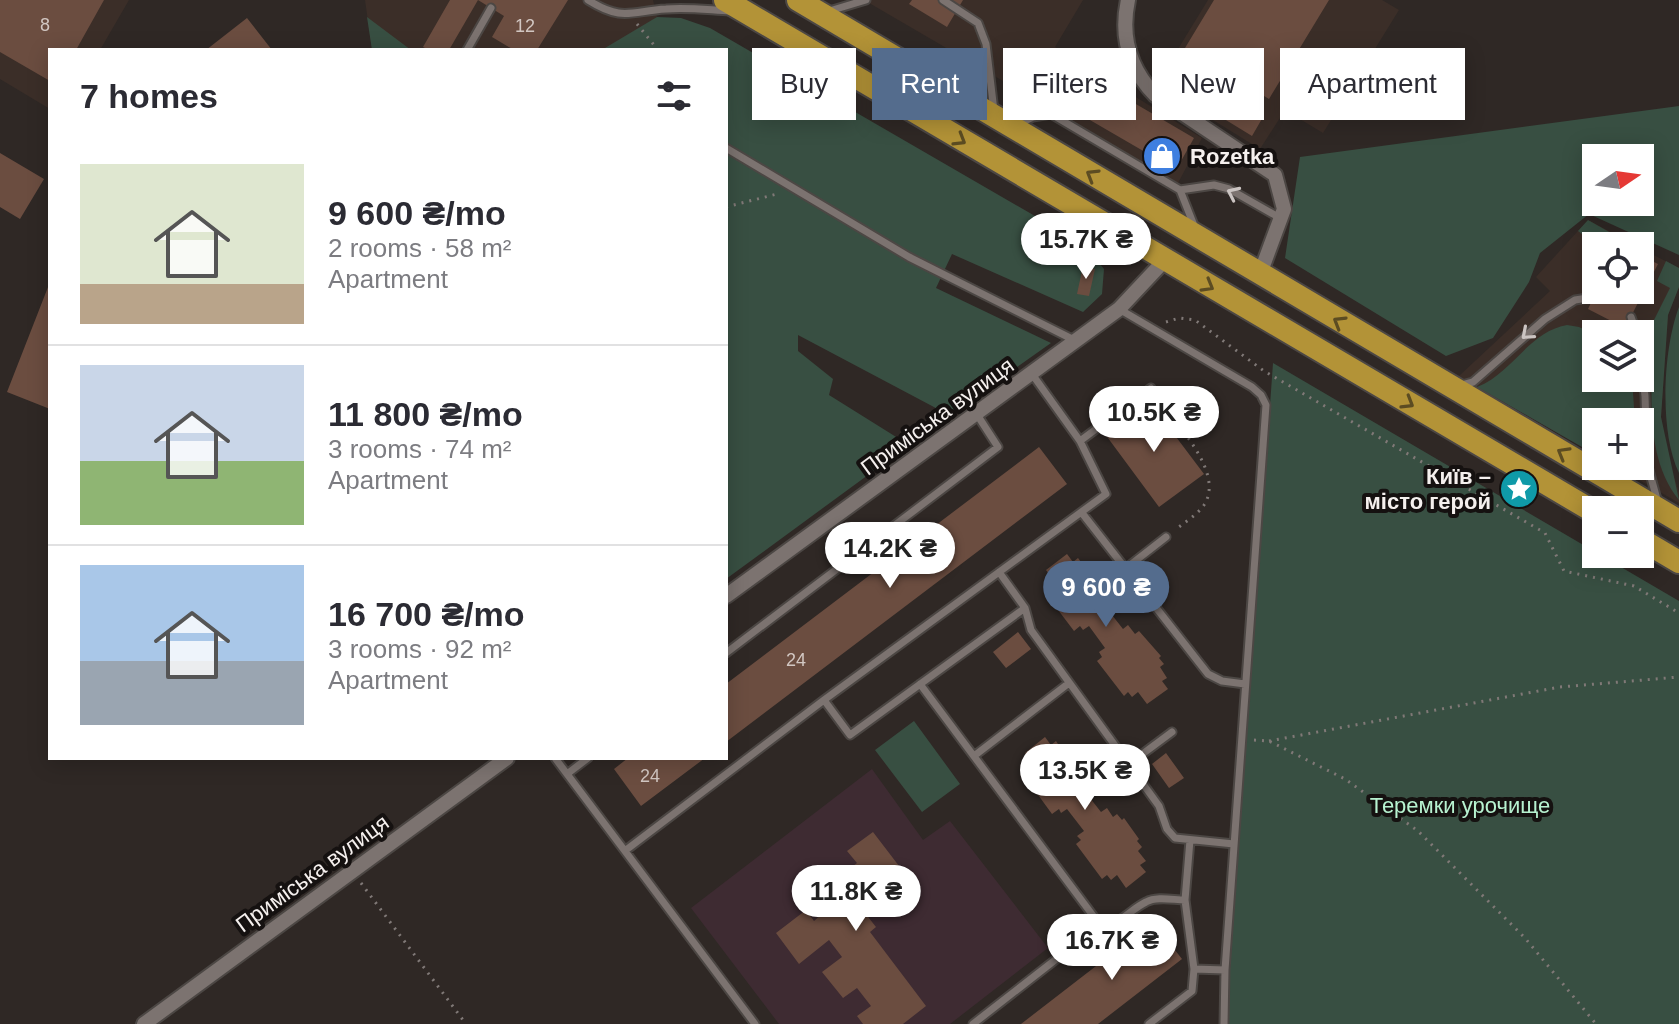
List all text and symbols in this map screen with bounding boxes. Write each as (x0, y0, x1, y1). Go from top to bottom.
house number: 8 (40, 15, 50, 35)
house number: 12 (515, 16, 535, 36)
chip: Buy (752, 48, 856, 120)
chip: Rent (872, 48, 987, 120)
chip: Filters (1003, 48, 1136, 120)
chip: New (1152, 48, 1264, 120)
chip: Apartment (1280, 48, 1465, 120)
icon: filters (652, 74, 696, 118)
text: 7 homes (80, 77, 218, 115)
one-way arrow (951, 130, 966, 146)
shop icon: Rozetka (1141, 135, 1183, 177)
place label: Rozetka (1190, 144, 1275, 169)
north arrow (1582, 144, 1654, 216)
map controls (1582, 144, 1654, 568)
one-way arrow (1086, 169, 1101, 184)
one-way arrow (1227, 187, 1242, 203)
text: 9 600 ₴/mo (328, 194, 506, 232)
icon: home (144, 196, 240, 292)
pin: 15.7K ₴ (1012, 213, 1160, 281)
text: 15.7K ₴ (1039, 224, 1133, 254)
button: locate (1582, 232, 1654, 304)
text: 2 rooms · 58 m² (328, 233, 512, 263)
text: Apartment (328, 264, 448, 294)
one-way arrow (1200, 276, 1214, 292)
one-way arrow (1333, 316, 1348, 331)
button: layers (1582, 320, 1654, 392)
one-way arrow (1522, 325, 1537, 339)
street label: Приміська вулиця (856, 353, 1019, 480)
pin: 10.5K ₴ (1080, 386, 1228, 454)
one-way arrow (1399, 393, 1414, 408)
text: 11 800 ₴/mo (328, 395, 523, 433)
icon: home (144, 397, 240, 493)
text: 10.5K ₴ (1107, 397, 1201, 427)
button: + (1582, 408, 1654, 480)
text: 3 rooms · 74 m² (328, 434, 512, 464)
one-way arrow (1558, 447, 1572, 463)
place label: Київ – місто герой (1365, 464, 1491, 514)
text: Apartment (328, 465, 448, 495)
place icon: Київ – місто герой (1498, 468, 1540, 510)
button: − (1582, 496, 1654, 568)
pin: 14.2K ₴ (816, 522, 964, 590)
text: 14.2K ₴ (843, 533, 937, 563)
pin: 9 600 ₴ (1032, 561, 1180, 629)
text: 9 600 ₴ (1061, 572, 1151, 602)
text: 16 700 ₴/mo (328, 595, 525, 633)
icon: home (144, 597, 240, 693)
text: 3 rooms · 92 m² (328, 634, 512, 664)
house number: 24 (786, 650, 806, 670)
text: Apartment (328, 665, 448, 695)
pin: 13.5K ₴ (1011, 744, 1159, 812)
text: 13.5K ₴ (1038, 755, 1132, 785)
house number: 24 (640, 766, 660, 786)
park label: Теремки урочище (1370, 793, 1550, 818)
street label: Приміська вулиця (231, 810, 394, 937)
pin: 11.8K ₴ (782, 865, 930, 933)
text: 11.8K ₴ (810, 876, 902, 906)
pin: 16.7K ₴ (1038, 914, 1186, 982)
text: 16.7K ₴ (1065, 925, 1159, 955)

